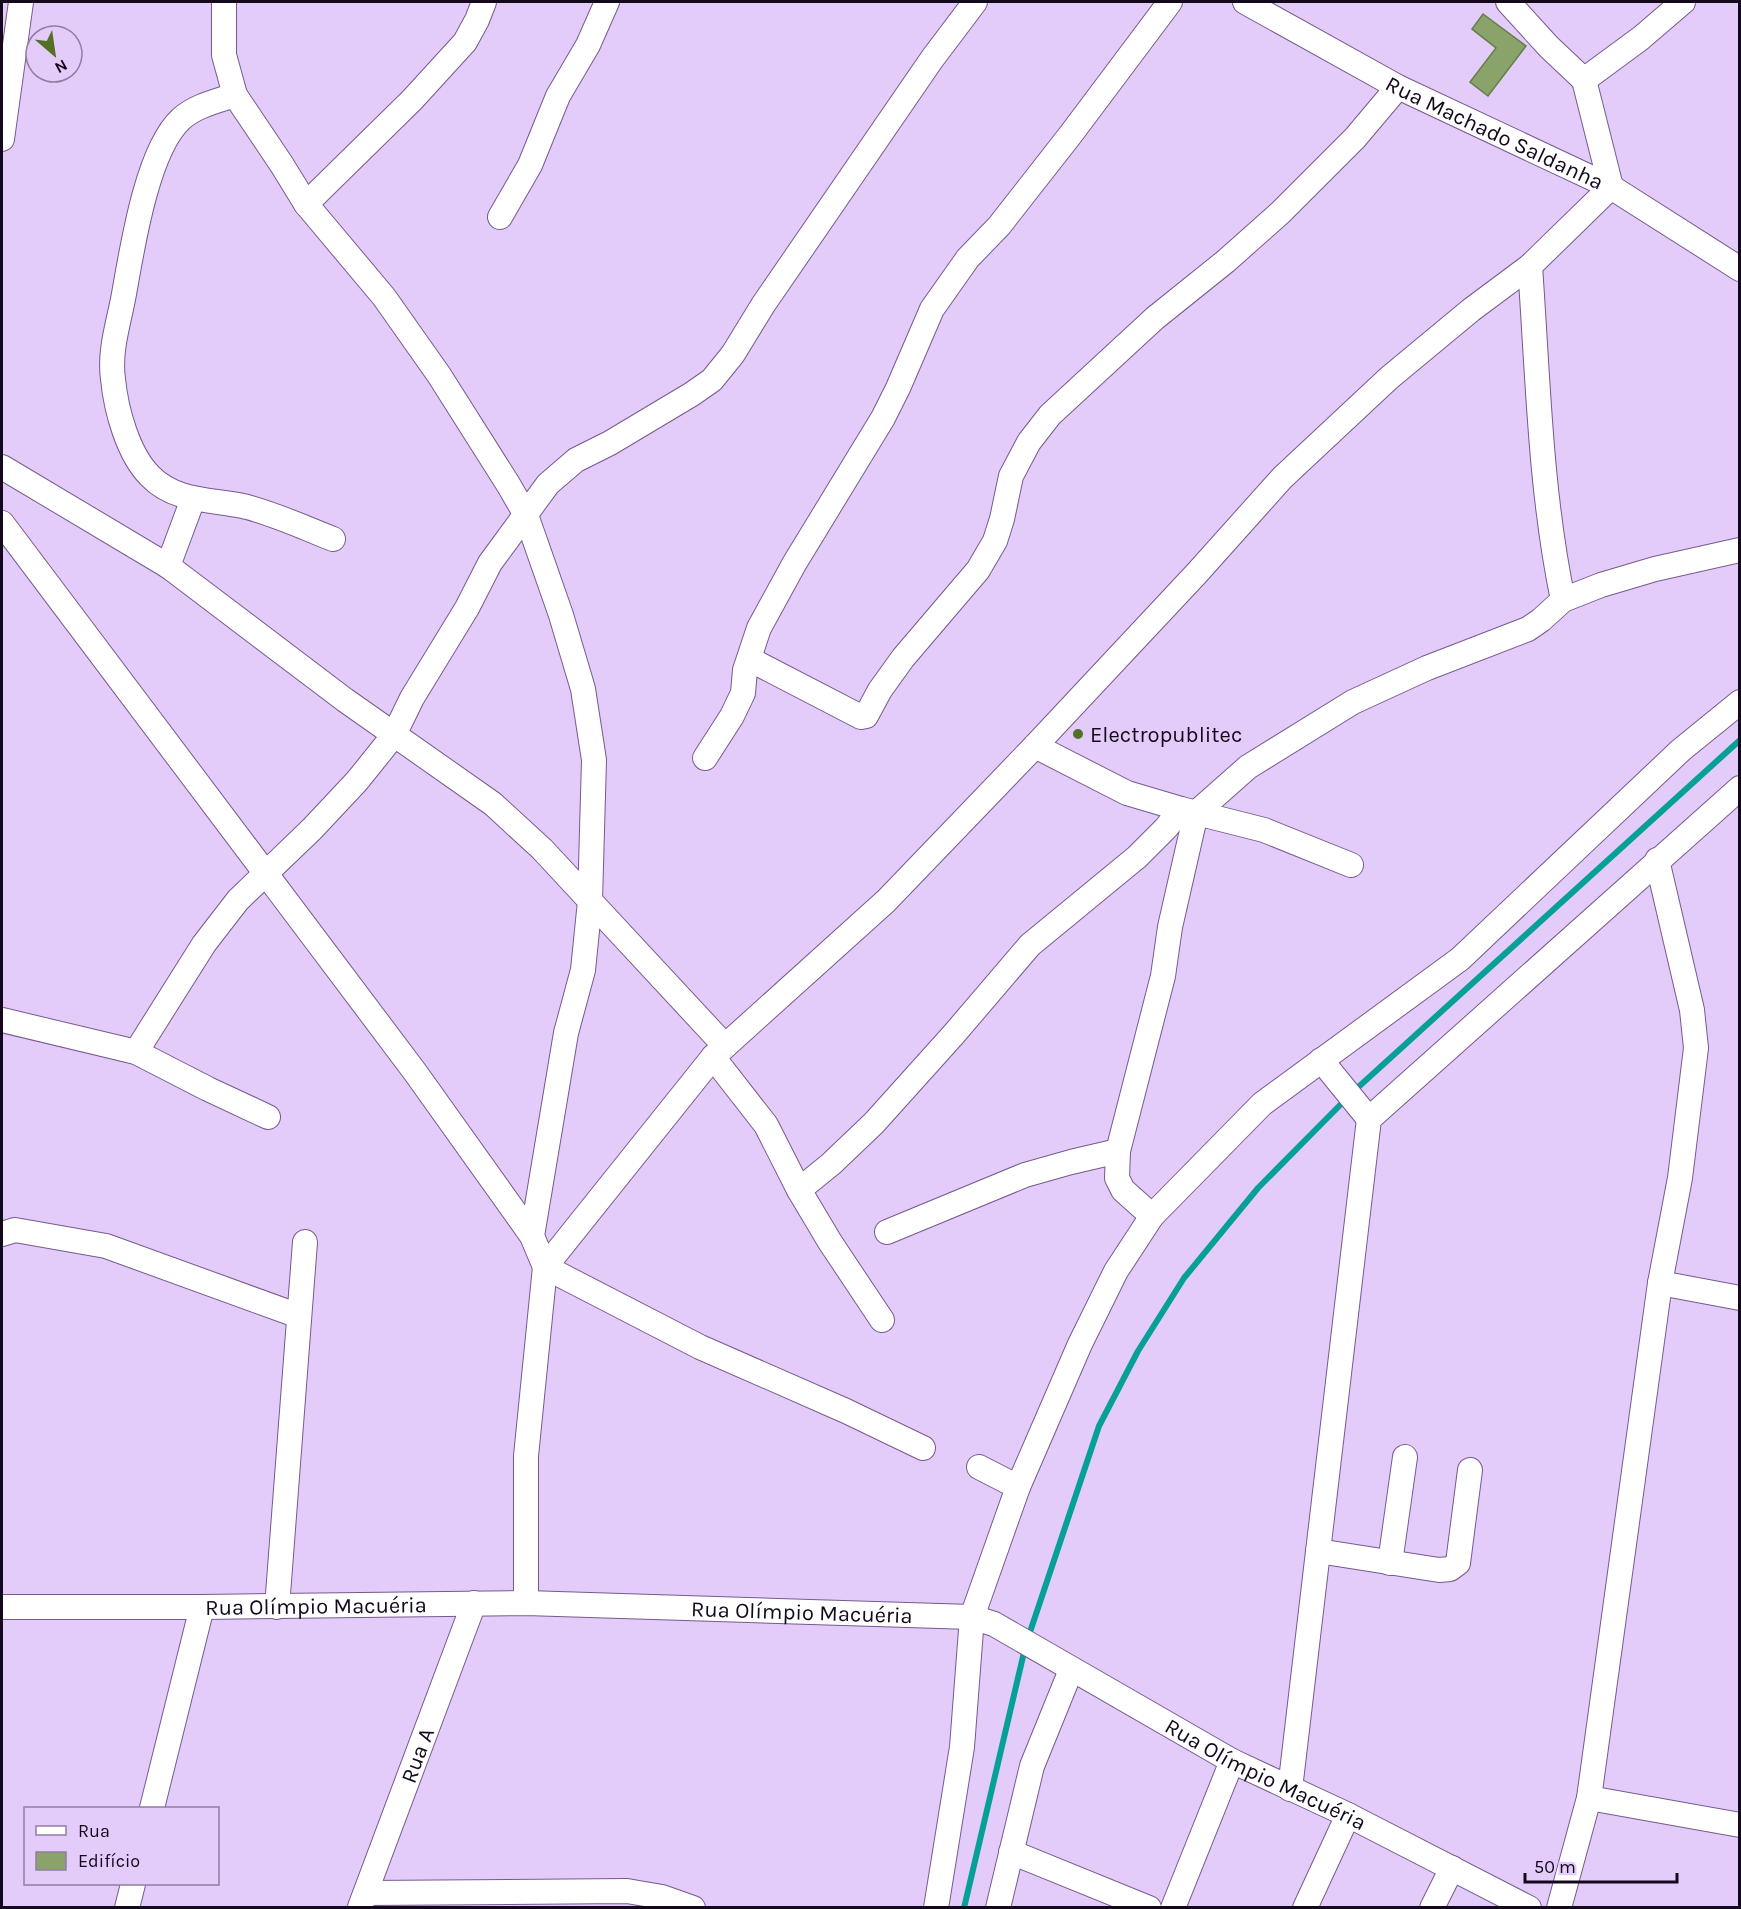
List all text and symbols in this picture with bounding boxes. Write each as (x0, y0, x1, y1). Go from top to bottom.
north arrow (24, 24, 84, 84)
text: N (51, 56, 71, 78)
street label: Rua Machado Saldanha (1381, 71, 1607, 196)
place label: Electropublitec (1090, 722, 1242, 748)
marker: Electropublitec (1071, 727, 1085, 741)
street label: Rua Olímpio Macuéria (205, 1592, 427, 1621)
street label: Rua Olímpio Macuéria (691, 1596, 913, 1629)
street label: Rua Olímpio Macuéria (1160, 1713, 1370, 1836)
street label: Rua A (396, 1724, 440, 1787)
legend (24, 1807, 219, 1885)
text: Rua (78, 1820, 110, 1842)
scale bar (1525, 1846, 1676, 1884)
text: Edifício (78, 1850, 140, 1872)
text: 50 m (1534, 1856, 1576, 1878)

